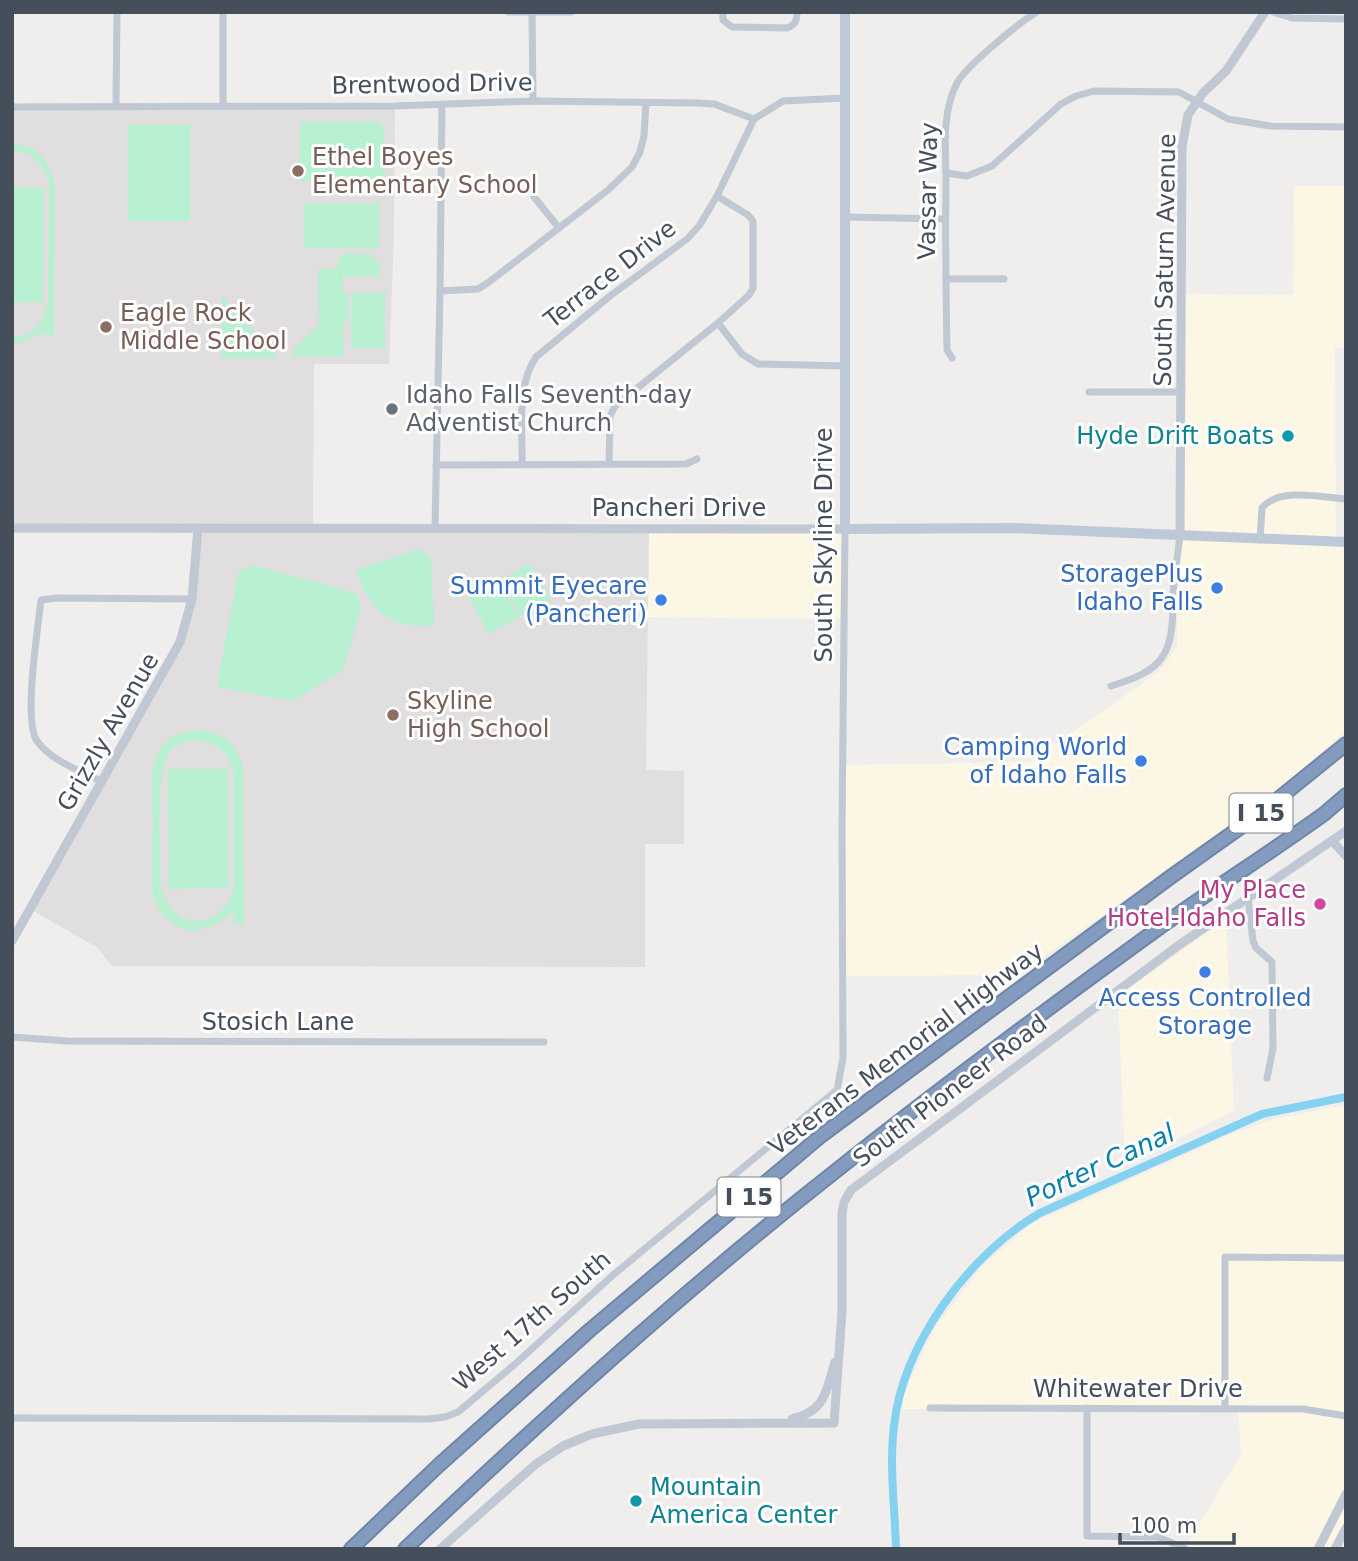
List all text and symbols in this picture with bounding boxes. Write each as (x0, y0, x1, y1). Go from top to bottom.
street label: Brentwood Drive (331, 68, 533, 100)
street label: Vassar Way (913, 122, 943, 260)
street label: South Saturn Avenue (1149, 133, 1181, 387)
place label: Ethel Boyes Elementary School (312, 143, 537, 199)
marker: Ethel Boyes Elementary School (290, 163, 306, 179)
street label: Terrace Drive (538, 214, 681, 335)
place label: Eagle Rock Middle School (120, 299, 287, 355)
marker: Eagle Rock Middle School (98, 319, 114, 335)
place label: Idaho Falls Seventh-day Adventist Church (406, 381, 692, 437)
marker: Idaho Falls Seventh-day Adventist Church (384, 401, 400, 417)
place label: Hyde Drift Boats (1076, 422, 1274, 450)
street label: South Skyline Drive (810, 428, 838, 662)
marker: Hyde Drift Boats (1280, 428, 1296, 444)
street label: Pancheri Drive (592, 494, 766, 522)
place label: StoragePlus Idaho Falls (1060, 560, 1203, 616)
place label: Summit Eyecare (Pancheri) (450, 572, 647, 628)
marker: StoragePlus Idaho Falls (1209, 580, 1225, 596)
marker: Summit Eyecare (Pancheri) (653, 592, 669, 608)
street label: Grizzly Avenue (51, 648, 165, 816)
place label: Skyline High School (407, 687, 549, 743)
marker: Skyline High School (385, 707, 401, 723)
place label: Camping World of Idaho Falls (943, 733, 1127, 789)
marker: Camping World of Idaho Falls (1133, 753, 1149, 769)
road number: I 15 (1230, 793, 1292, 832)
place label: My Place Hotel-Idaho Falls (1107, 876, 1306, 932)
marker: My Place Hotel-Idaho Falls (1312, 896, 1328, 912)
street label: Veterans Memorial Highway (763, 937, 1049, 1161)
marker: Access Controlled Storage (1197, 964, 1213, 980)
place label: Access Controlled Storage (1098, 984, 1312, 1040)
street label: Stosich Lane (202, 1008, 354, 1036)
street label: South Pioneer Road (848, 1009, 1052, 1173)
water label: Porter Canal (1021, 1117, 1180, 1213)
road number: I 15 (718, 1178, 780, 1216)
street label: West 17th South (448, 1245, 616, 1397)
street label: Whitewater Drive (1033, 1375, 1243, 1403)
place label: Mountain America Center (650, 1473, 838, 1529)
marker: Mountain America Center (628, 1493, 644, 1509)
scale bar (1120, 1502, 1234, 1546)
text: 100 m (1130, 1514, 1197, 1538)

